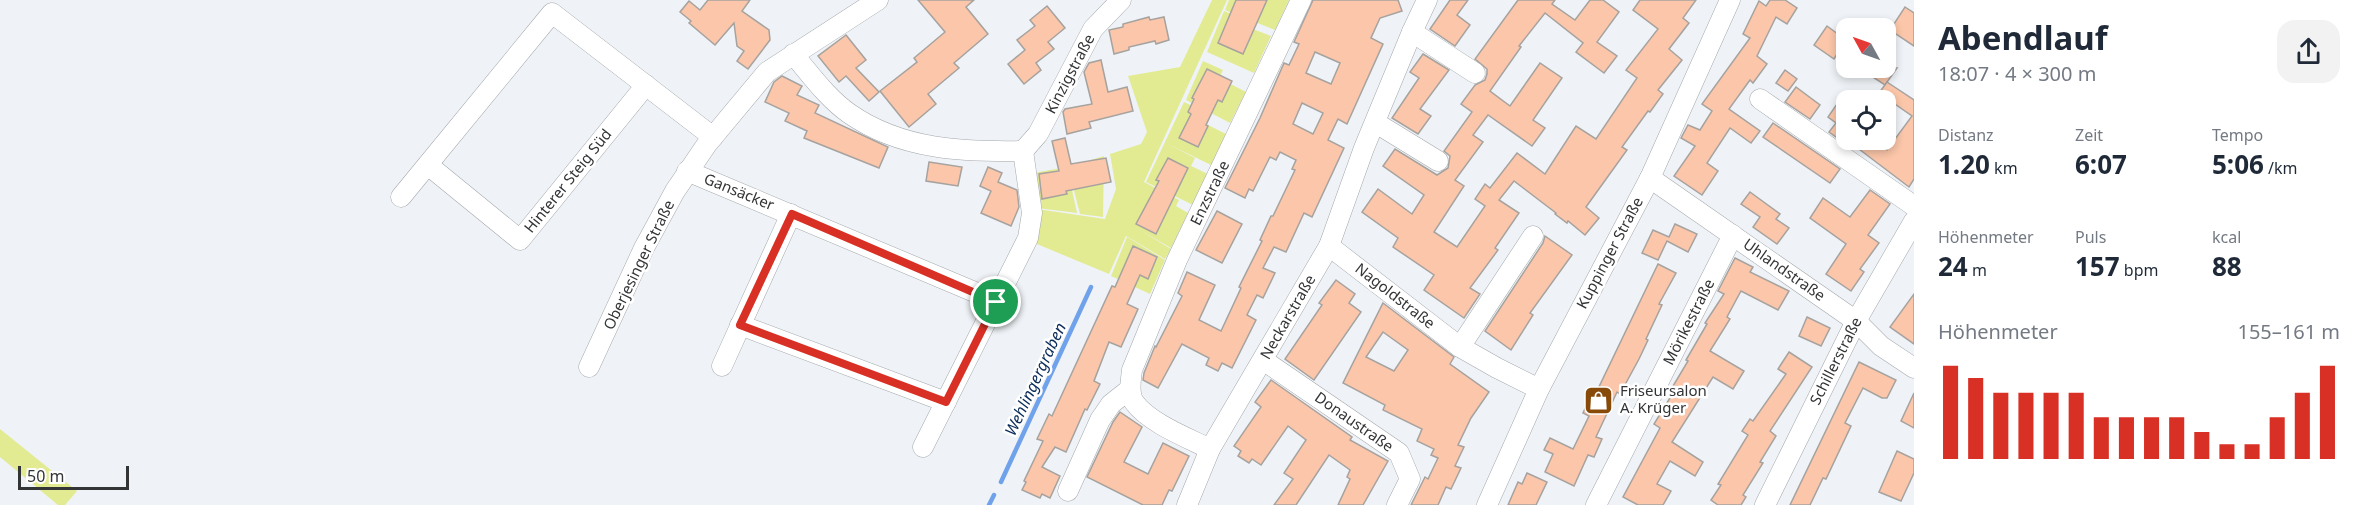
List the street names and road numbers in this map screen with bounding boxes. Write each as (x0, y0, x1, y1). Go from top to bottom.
street label: Kinzigstraße (1040, 30, 1098, 117)
street label: Hinterer Steig Süd (519, 124, 615, 237)
street label: Enzstraße (1185, 157, 1233, 228)
street label: Gansäcker (701, 168, 777, 214)
street label: Kuppinger Straße (1571, 193, 1647, 312)
street label: Oberjesinger Straße (598, 196, 678, 333)
street label: Uhlandstraße (1740, 233, 1830, 305)
street label: Nagoldstraße (1352, 258, 1440, 333)
street label: Neckarstraße (1255, 271, 1319, 362)
street label: Mörikestraße (1658, 275, 1718, 368)
street label: Schillerstraße (1804, 313, 1866, 408)
street label: Donaustraße (1311, 387, 1398, 456)

